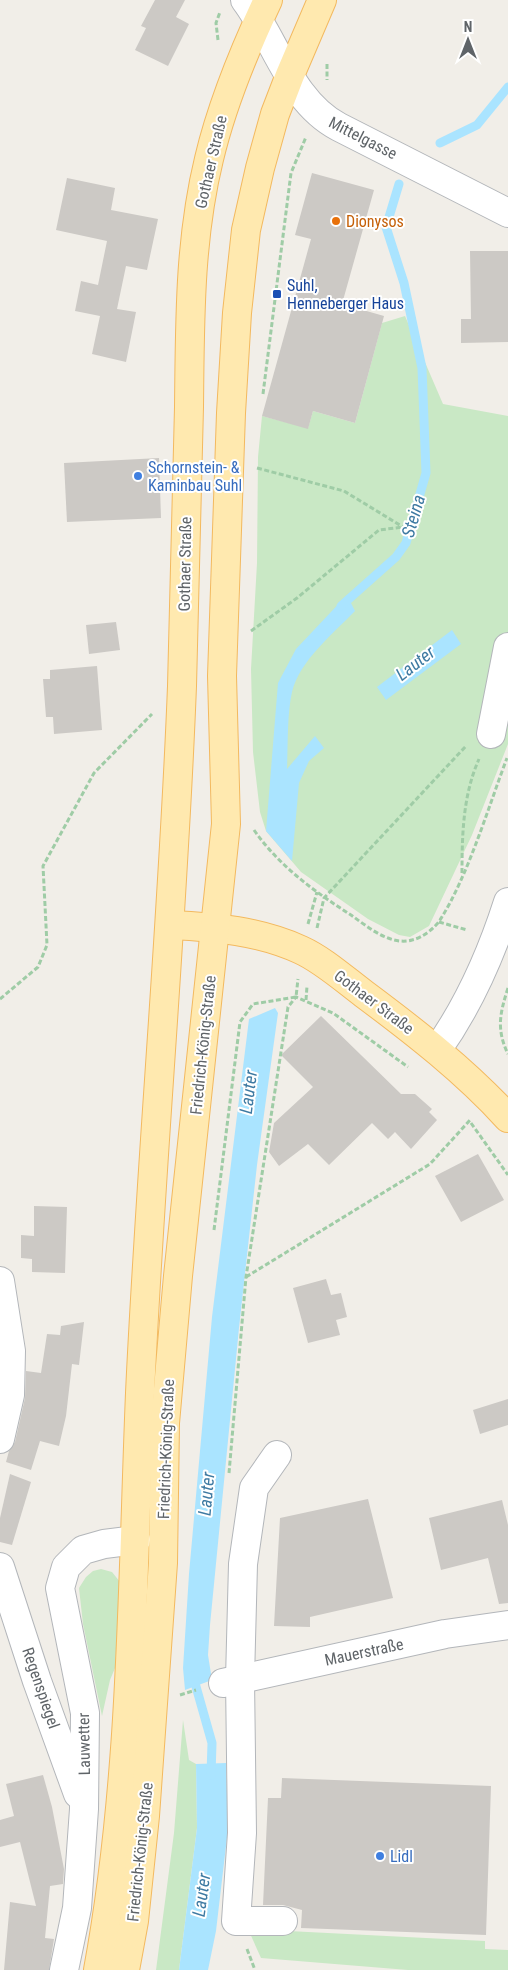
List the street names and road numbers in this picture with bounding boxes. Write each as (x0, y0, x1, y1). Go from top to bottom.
street label: Mittelgasse (326, 113, 400, 163)
street label: Gothaer Straße (191, 114, 231, 210)
street label: Gothaer Straße (175, 516, 195, 612)
street label: Gothaer Straße (330, 966, 418, 1038)
street label: Friedrich-König-Straße (186, 974, 220, 1116)
street label: Friedrich-König-Straße (154, 1379, 178, 1519)
street label: Mauerstraße (323, 1634, 405, 1670)
street label: Regenspiegel (18, 1645, 64, 1731)
street label: Lauwetter (74, 1712, 94, 1776)
street label: Friedrich-König-Straße (123, 1781, 157, 1923)

